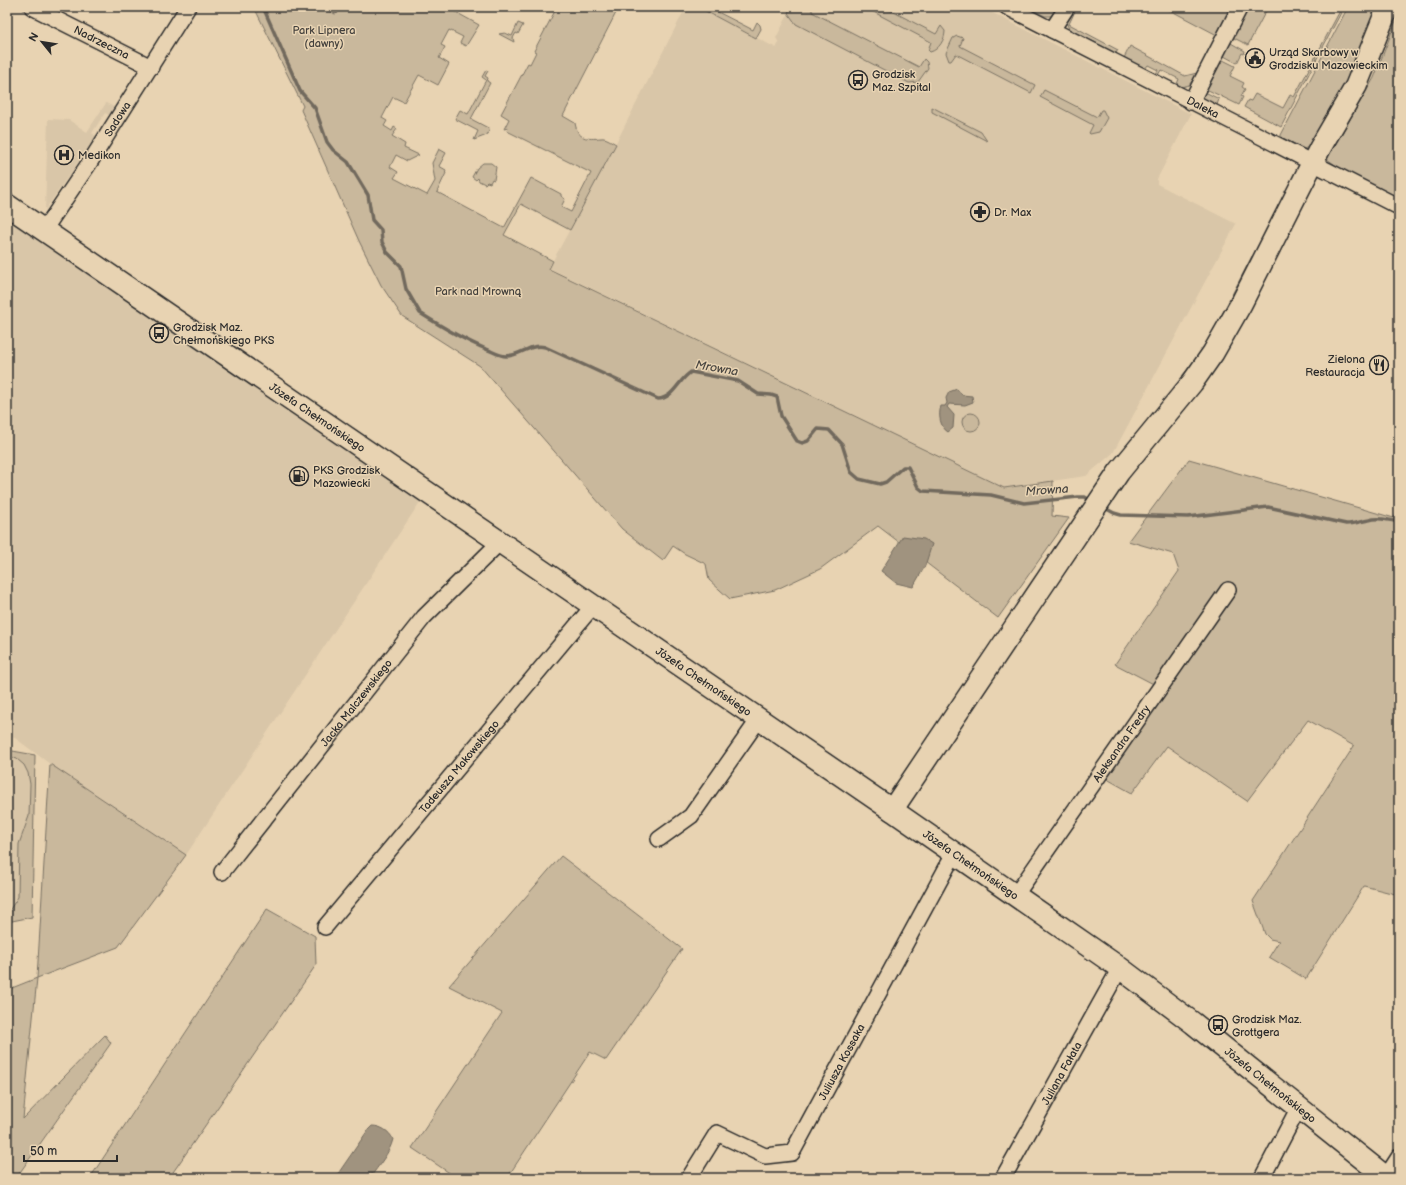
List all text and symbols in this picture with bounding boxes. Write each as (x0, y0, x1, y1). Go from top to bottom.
north arrow (22, 22, 62, 62)
street label: Nadrzeczna (72, 23, 131, 62)
park label: Park Lipnera (dawny) (292, 24, 356, 50)
text: N (26, 30, 41, 44)
place label: Urząd Skarbowy w Grodzisku Mazowieckim (1269, 46, 1388, 72)
public building icon: Urząd Skarbowy w Grodzisku Mazowieckim (1244, 47, 1266, 69)
place label: Grodzisk Maz. Szpital (872, 68, 931, 94)
bus stop icon: Grodzisk Maz. Szpital (847, 69, 869, 91)
street label: Daleka (1184, 94, 1221, 121)
street label: Sadowa (102, 99, 134, 139)
hospital icon: Medikon (53, 144, 75, 166)
place label: Medikon (78, 149, 121, 162)
pharmacy icon: Dr. Max (969, 201, 991, 223)
place label: Dr. Max (994, 206, 1031, 219)
park label: Park nad Mrowną (435, 285, 522, 298)
place label: Grodzisk Maz. Chełmońskiego PKS (173, 321, 275, 347)
bus stop icon: Grodzisk Maz. Chełmońskiego PKS (148, 322, 170, 344)
place label: Zielona Restauracja (1305, 353, 1365, 379)
restaurant icon: Zielona Restauracja (1368, 354, 1390, 376)
water label: Mrowna (694, 357, 740, 380)
street label: Józefa Chełmońskiego (267, 380, 368, 455)
place label: PKS Grodzisk Mazowiecki (313, 464, 380, 490)
fuel station icon: PKS Grodzisk Mazowiecki (288, 465, 310, 487)
water label: Mrowna (1025, 482, 1069, 499)
street label: Józefa Chełmońskiego (653, 644, 754, 719)
street label: Jacka Malczewskiego (318, 657, 395, 749)
street label: Aleksandra Fredry (1090, 703, 1153, 785)
street label: Tadeusza Makowskiego (417, 718, 502, 816)
street label: Józefa Chełmońskiego (920, 827, 1021, 903)
place label: Grodzisk Maz. Grottgera (1232, 1013, 1302, 1039)
bus stop icon: Grodzisk Maz. Grottgera (1207, 1014, 1229, 1036)
street label: Juliusza Kossaka (816, 1022, 868, 1102)
street label: Juliana Fałata (1039, 1040, 1085, 1107)
street label: Józefa Chełmońskiego (1222, 1045, 1318, 1126)
scale bar (24, 1137, 117, 1163)
text: 50 m (30, 1144, 57, 1159)

